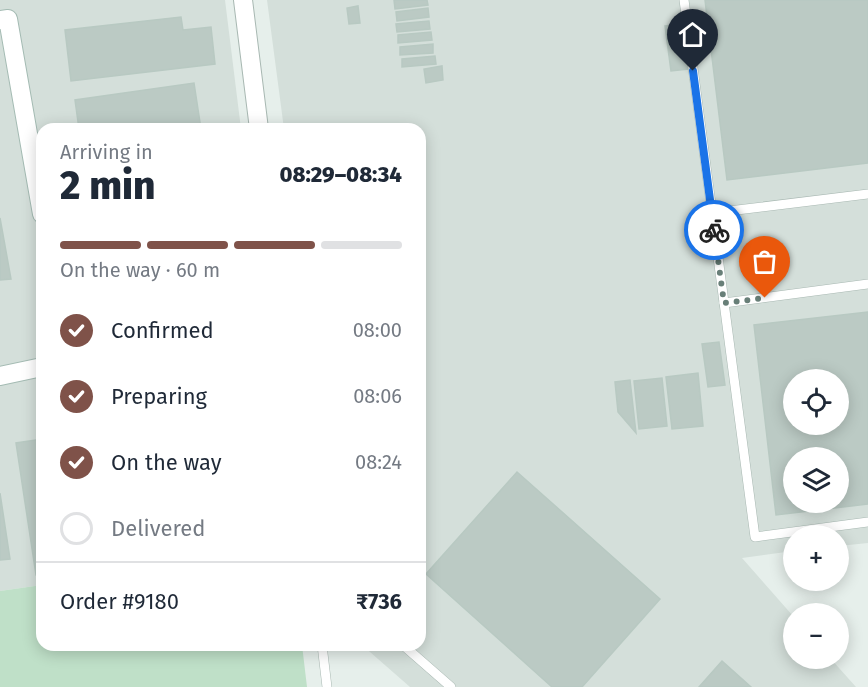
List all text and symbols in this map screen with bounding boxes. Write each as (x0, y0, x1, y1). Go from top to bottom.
pin (667, 9, 718, 71)
icon: home (676, 18, 709, 51)
text: Arriving in (60, 140, 153, 164)
text: 08:29–08:34 (279, 161, 402, 188)
text: 2 min (60, 163, 156, 209)
courier (684, 200, 744, 260)
icon: bike (698, 214, 731, 247)
pin (739, 236, 790, 298)
icon: bag (748, 245, 781, 278)
text: On the way · 60 m (60, 258, 220, 282)
icon: check (60, 314, 93, 347)
text: Confirmed (111, 317, 214, 344)
text: 08:00 (353, 318, 402, 342)
map controls (783, 369, 849, 669)
button: locate (783, 369, 849, 435)
icon: check (60, 380, 93, 413)
text: Preparing (111, 383, 207, 410)
text: 08:06 (353, 384, 402, 408)
icon: check (60, 446, 93, 479)
button: layers (783, 447, 849, 513)
text: On the way (111, 449, 222, 476)
text: 08:24 (355, 450, 402, 474)
text: Delivered (111, 515, 206, 542)
button: + (783, 525, 849, 591)
text: Order #9180 (60, 588, 179, 615)
text: ₹736 (356, 588, 402, 615)
button: − (783, 603, 849, 669)

